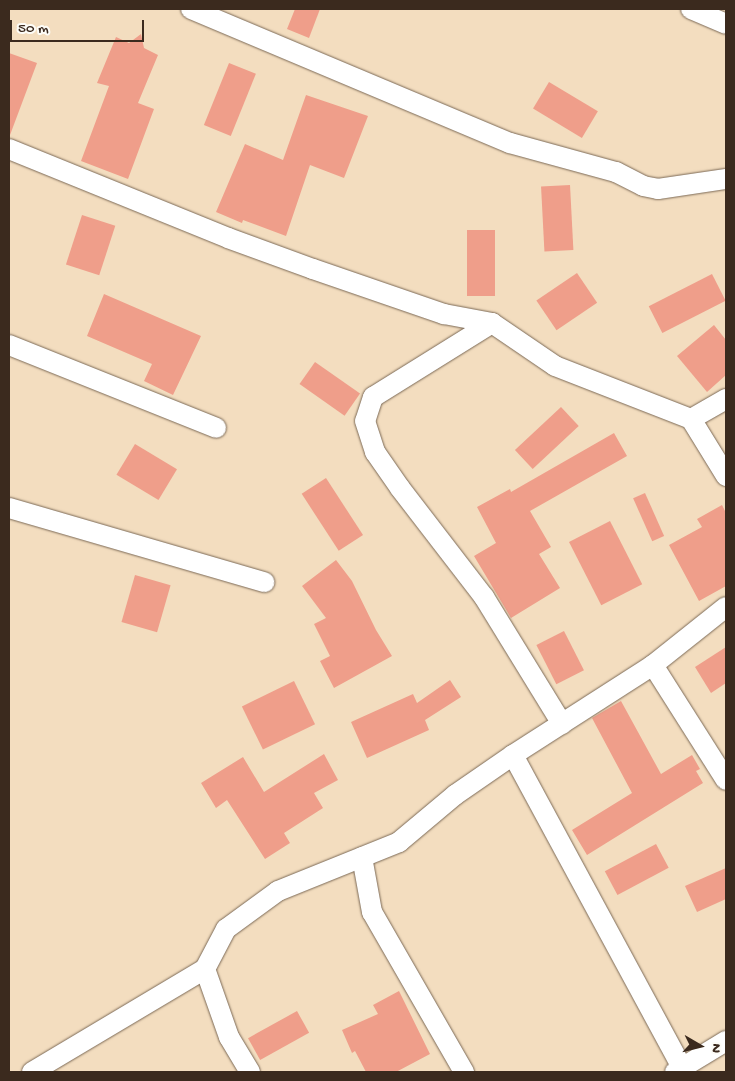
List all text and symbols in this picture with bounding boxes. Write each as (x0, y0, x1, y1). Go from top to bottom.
scale bar (12, 10, 146, 42)
text: 50 m (18, 20, 49, 38)
north arrow (675, 1021, 725, 1071)
text: N (706, 1042, 724, 1054)

